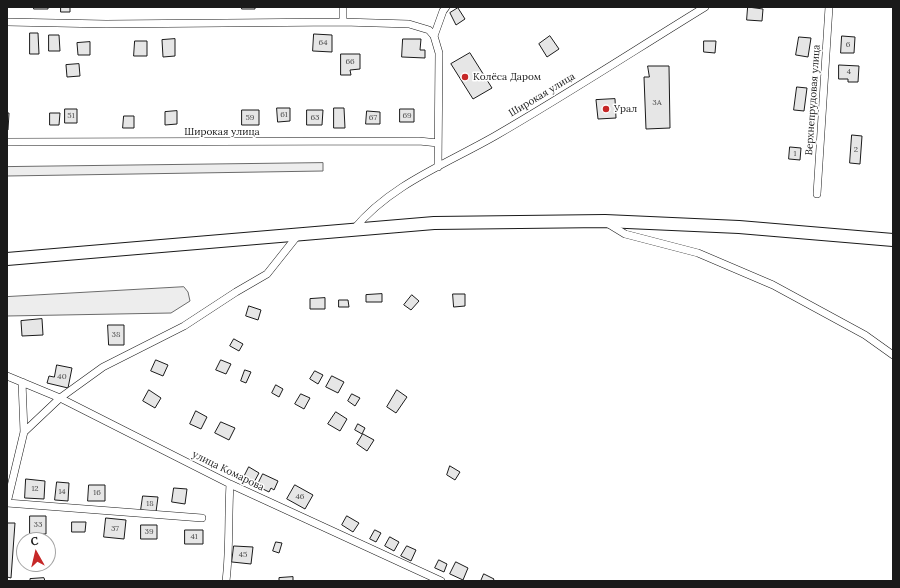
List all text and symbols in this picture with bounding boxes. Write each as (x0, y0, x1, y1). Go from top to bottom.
house number: 64 (319, 38, 327, 48)
house number: 6 (846, 40, 850, 50)
street label: Верхнепрудовая улица (803, 44, 823, 156)
house number: 66 (345, 57, 355, 67)
house number: 4 (847, 67, 851, 77)
street label: Широкая улица (507, 70, 577, 120)
place label: Колёса Даром (473, 71, 541, 83)
marker: Колёса Даром (460, 72, 470, 82)
house number: 3А (652, 98, 662, 108)
place label: Урал (614, 103, 637, 115)
marker: Урал (601, 104, 611, 114)
house number: 61 (280, 110, 288, 120)
house number: 51 (67, 111, 75, 121)
house number: 69 (402, 111, 412, 121)
house number: 59 (246, 113, 254, 123)
house number: 63 (310, 113, 320, 123)
house number: 67 (369, 113, 377, 123)
street label: Широкая улица (184, 126, 260, 138)
house number: 2 (854, 145, 858, 155)
house number: 1 (794, 149, 796, 159)
house number: 38 (112, 330, 120, 340)
house number: 40 (57, 372, 67, 382)
street label: улица Комарова (190, 448, 266, 494)
house number: 12 (31, 484, 39, 494)
house number: 14 (58, 487, 66, 497)
house number: 16 (93, 488, 101, 498)
house number: 46 (296, 492, 304, 502)
house number: 18 (146, 499, 154, 509)
house number: 33 (34, 520, 42, 530)
house number: 37 (111, 524, 119, 534)
house number: 39 (144, 527, 154, 537)
north arrow (16, 532, 56, 572)
house number: 41 (190, 532, 198, 542)
text: С (30, 534, 39, 549)
house number: 45 (239, 550, 247, 560)

